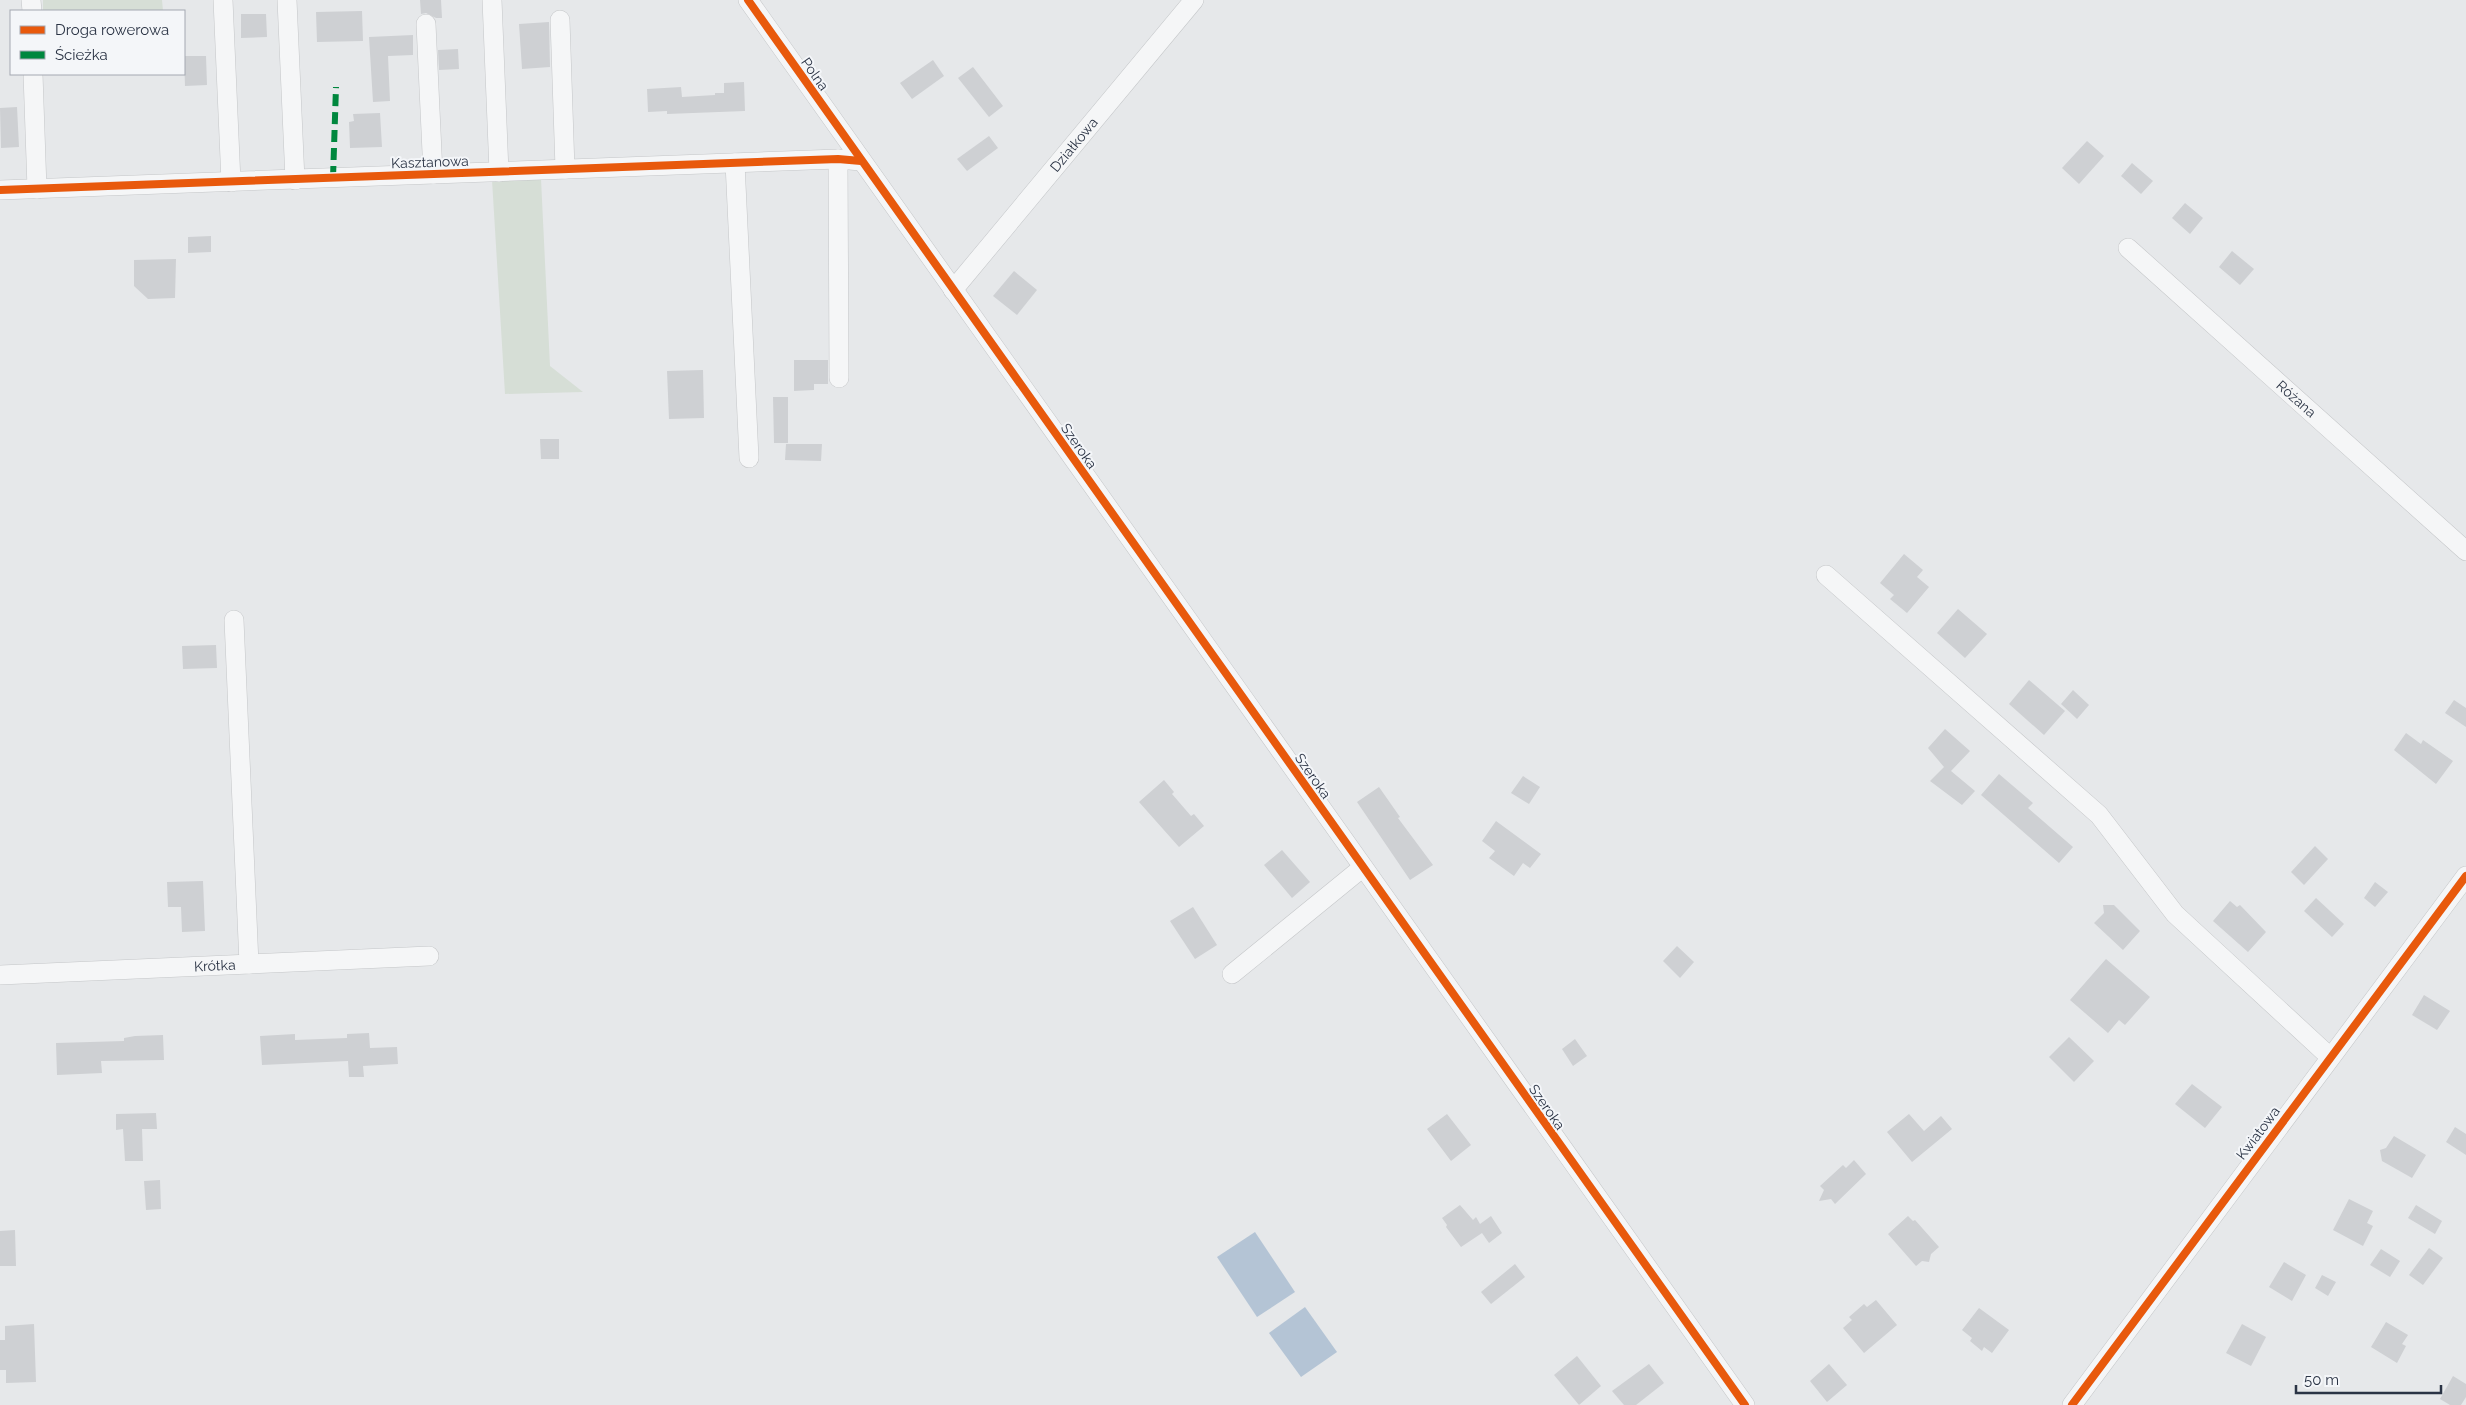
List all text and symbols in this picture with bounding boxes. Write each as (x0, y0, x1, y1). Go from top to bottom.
legend (10, 10, 185, 75)
text: Droga rowerowa (55, 21, 169, 39)
text: Ścieżka (55, 46, 108, 64)
street label: Polna (798, 54, 832, 94)
street label: Działkowa (1047, 114, 1101, 175)
street label: Kasztanowa (391, 153, 469, 171)
street label: Różana (2273, 377, 2319, 421)
street label: Szeroka (1058, 420, 1100, 472)
street label: Szeroka (1292, 750, 1334, 802)
street label: Krótka (194, 957, 236, 974)
street label: Szeroka (1526, 1081, 1568, 1133)
street label: Kwiatowa (2233, 1103, 2283, 1163)
scale bar (2296, 1362, 2441, 1394)
text: 50 m (2304, 1371, 2339, 1389)

